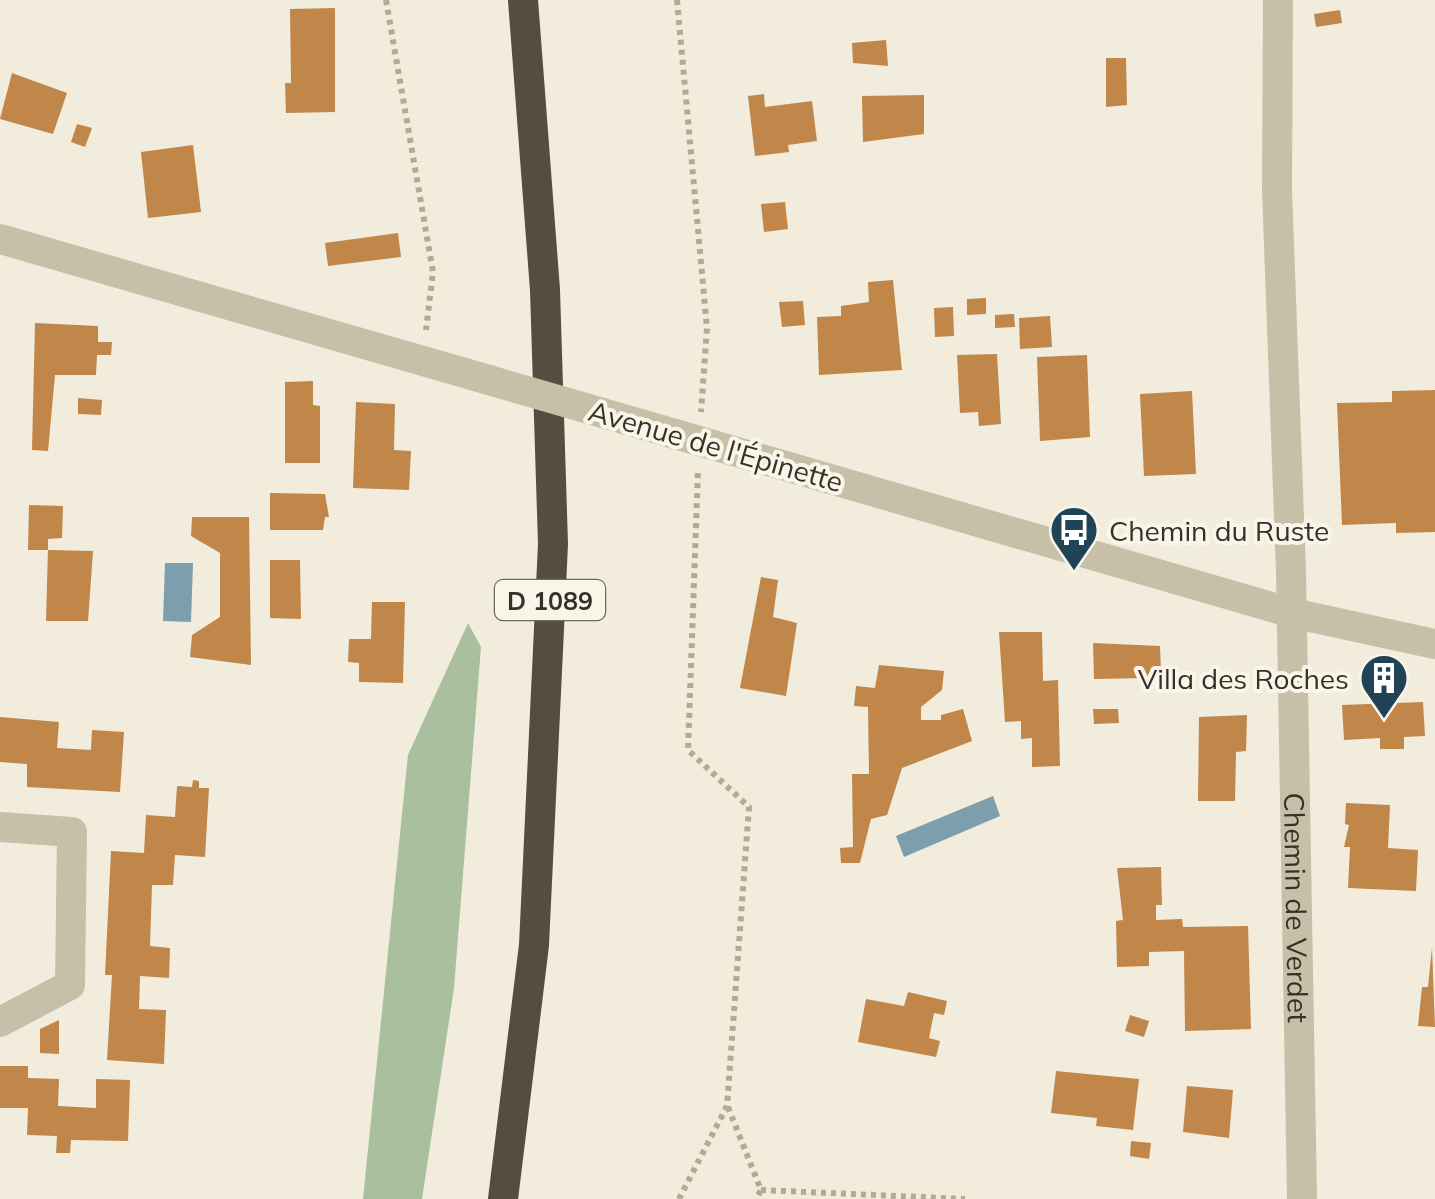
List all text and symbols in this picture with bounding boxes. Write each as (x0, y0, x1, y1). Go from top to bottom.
street label: Avenue de l'Épinette (585, 393, 847, 499)
bus stop icon: Chemin du Ruste (1048, 504, 1100, 572)
place label: Chemin du Ruste (1109, 513, 1329, 548)
road number: D 1089 (495, 580, 605, 620)
building icon: Villa des Roches (1358, 652, 1410, 720)
place label: Villa des Roches (1138, 661, 1349, 696)
street label: Chemin de Verdet (1277, 792, 1316, 1023)

